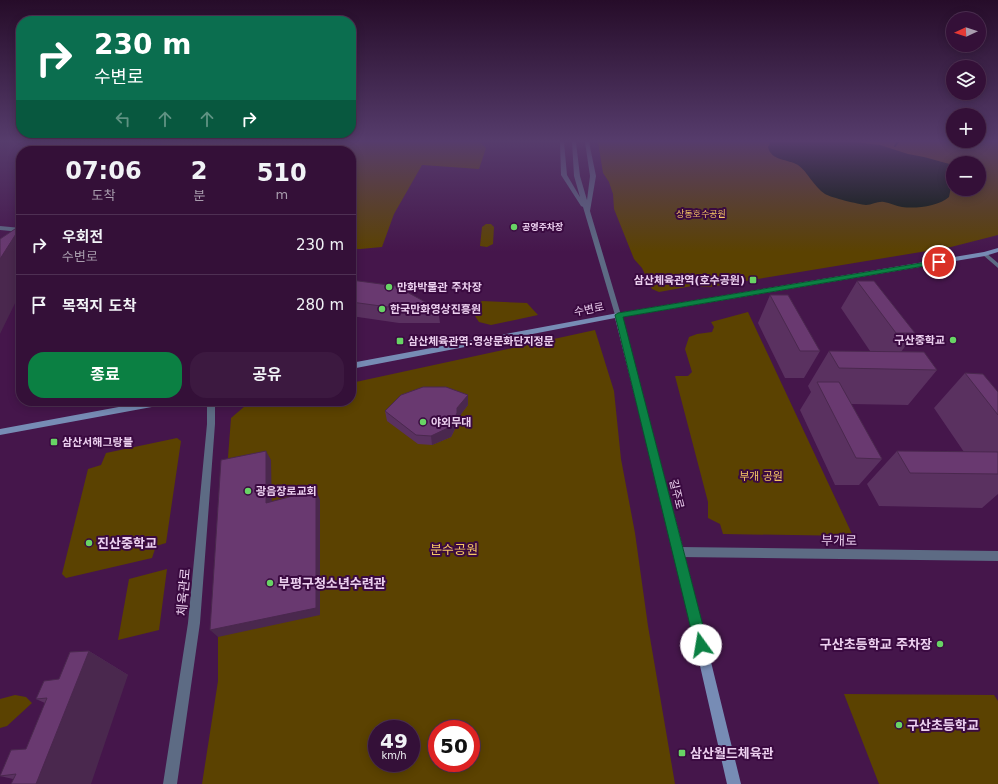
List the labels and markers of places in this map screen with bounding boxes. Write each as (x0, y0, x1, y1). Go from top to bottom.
marker: 공영주차장 (509, 222, 519, 232)
place label: 공영주차장 (522, 222, 563, 232)
pin (922, 245, 956, 279)
place label: 삼산체육관역(호수공원) (634, 274, 745, 287)
marker: 삼산체육관역(호수공원) (748, 275, 758, 285)
place label: 만화박물관 주차장 (397, 281, 482, 294)
marker: 만화박물관 주차장 (384, 282, 394, 292)
place label: 한국만화영상진흥원 (390, 303, 481, 316)
marker: 한국만화영상진흥원 (377, 304, 387, 314)
place label: 구산중학교 (894, 334, 945, 347)
place label: 삼산체육관역.영상문화단지정문 (408, 335, 554, 348)
marker: 구산중학교 (948, 335, 958, 345)
marker: 삼산체육관역.영상문화단지정문 (395, 336, 405, 346)
place label: 야외무대 (431, 416, 471, 429)
marker: 야외무대 (418, 417, 428, 427)
place label: 삼산서해그랑블 (62, 436, 133, 449)
marker: 삼산서해그랑블 (49, 437, 59, 447)
place label: 광음장로교회 (256, 485, 317, 498)
marker: 광음장로교회 (243, 486, 253, 496)
place label: 진산중학교 (97, 536, 157, 551)
marker: 진산중학교 (84, 538, 94, 548)
place label: 부평구청소년수련관 (278, 576, 386, 591)
marker: 부평구청소년수련관 (265, 578, 275, 588)
place label: 구산초등학교 주차장 (820, 637, 932, 652)
marker: 구산초등학교 주차장 (935, 639, 945, 649)
place label: 구산초등학교 (907, 718, 979, 733)
marker: 구산초등학교 (894, 720, 904, 730)
place label: 삼산월드체육관 (690, 746, 774, 761)
marker: 삼산월드체육관 (677, 748, 687, 758)

